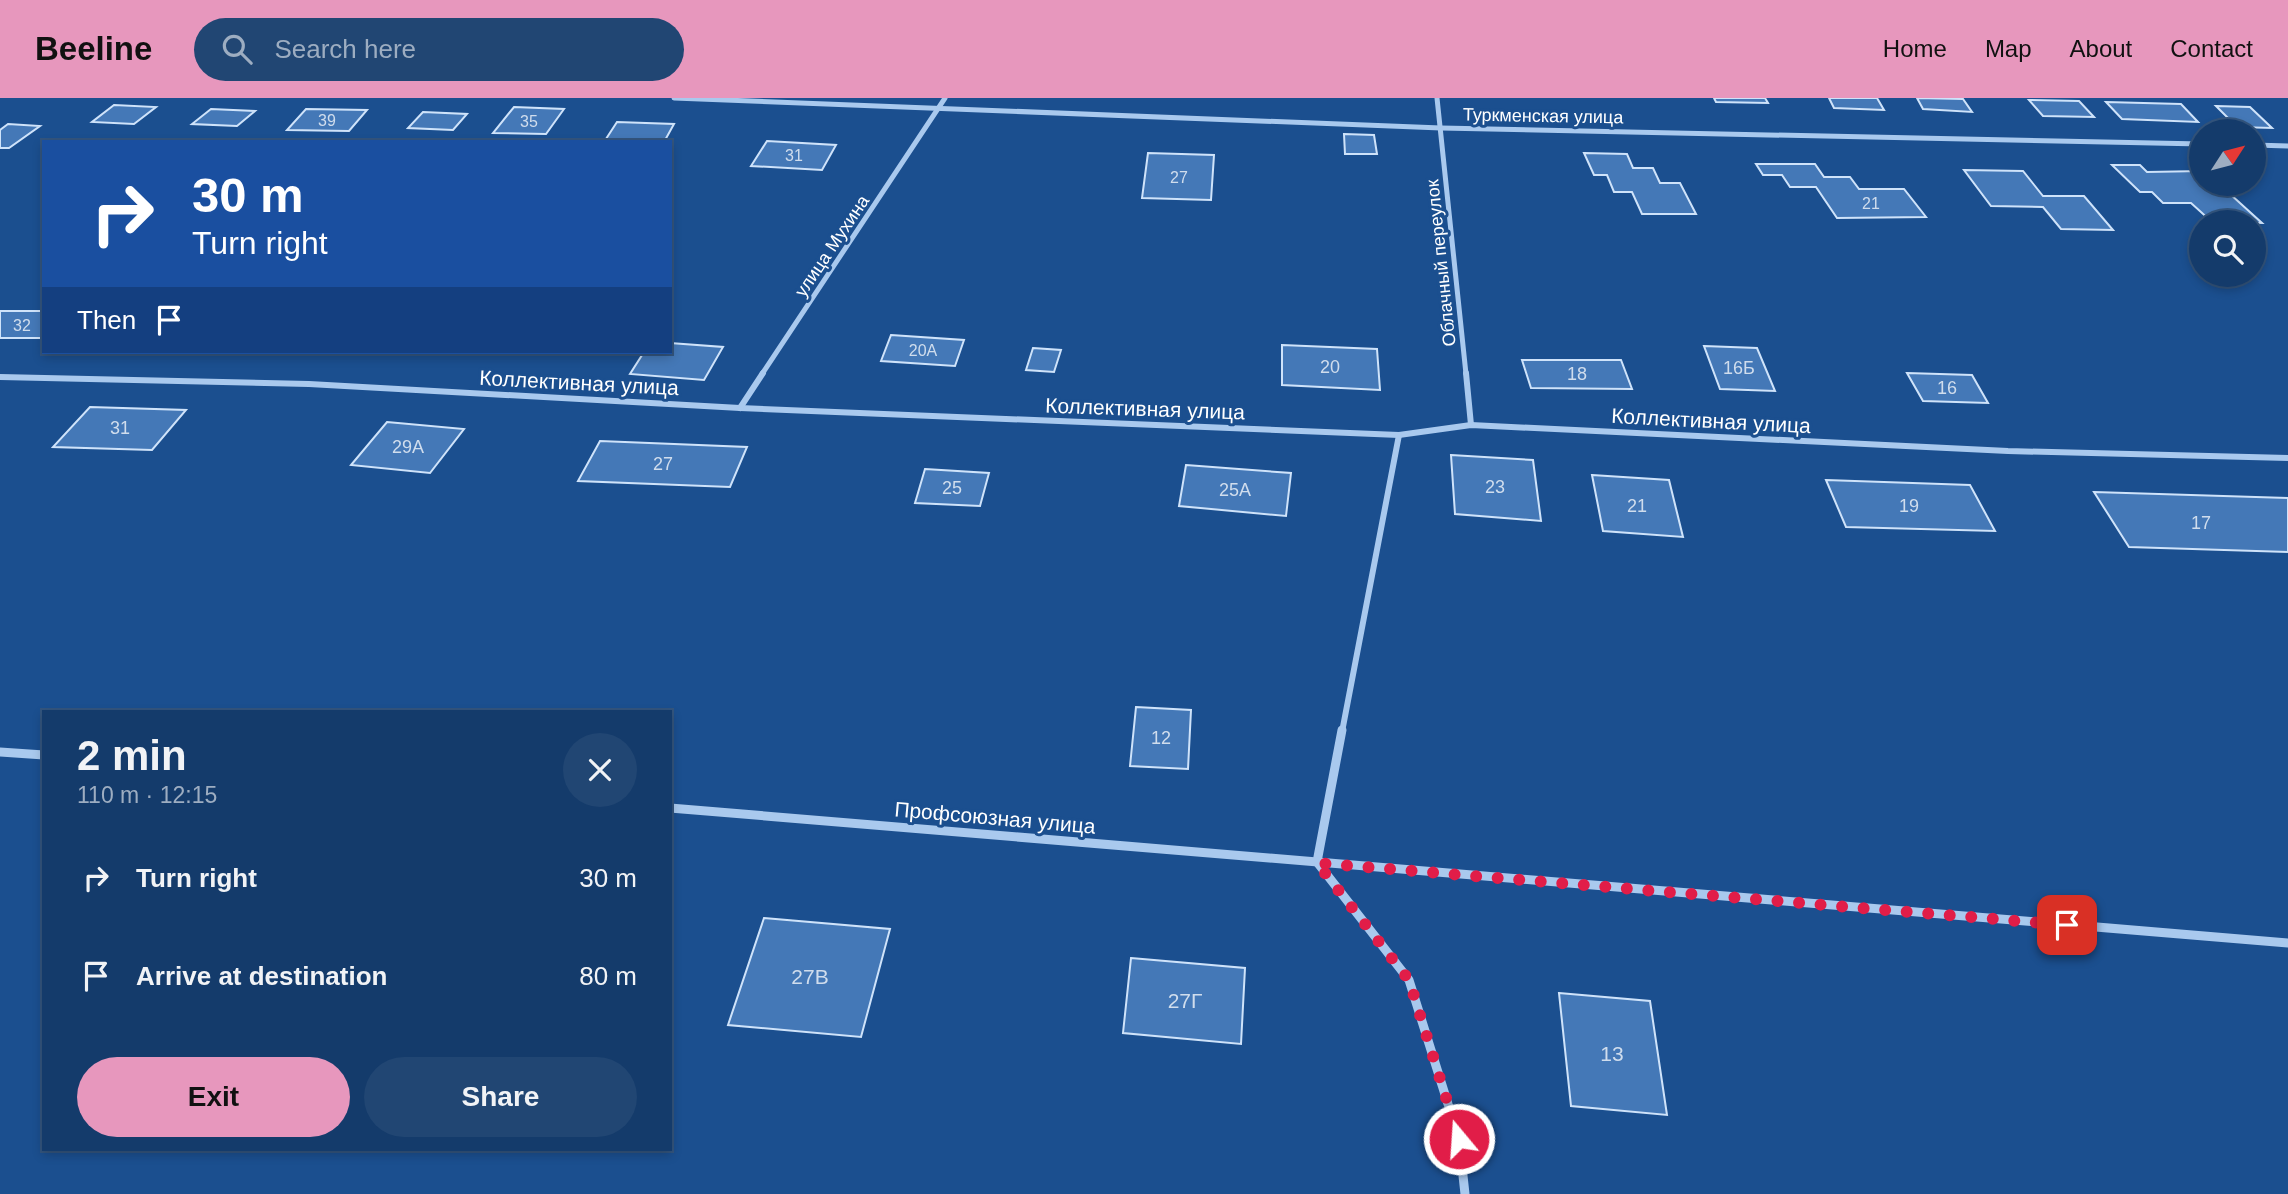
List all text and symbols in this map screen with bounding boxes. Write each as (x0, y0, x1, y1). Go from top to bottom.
search box (194, 18, 684, 81)
text: Beeline (35, 30, 152, 67)
icon: search (218, 30, 256, 68)
text: Search here (274, 34, 416, 64)
text: Home (1883, 35, 1947, 62)
text: Map (1985, 35, 2032, 62)
text: About (2070, 35, 2132, 62)
text: Contact (2170, 35, 2253, 62)
street label: Туркменская улица (1463, 105, 1624, 127)
house number: 39 (318, 112, 336, 129)
house number: 35 (520, 113, 538, 130)
north arrow (2189, 119, 2266, 196)
map controls (2189, 119, 2266, 287)
house number: 31 (785, 147, 803, 164)
icon: right (77, 168, 168, 259)
text: 30 m (192, 168, 304, 222)
house number: 27 (1170, 169, 1188, 186)
street label: Облачный переулок (1422, 178, 1460, 347)
street label: улица Мухина (791, 191, 874, 300)
house number: 21 (1862, 195, 1880, 212)
button: search (2189, 210, 2266, 287)
text: Turn right (192, 225, 328, 261)
icon: arrive (150, 301, 188, 339)
text: Then (77, 305, 136, 335)
house number: 32 (13, 317, 31, 334)
house number: 20А (909, 342, 938, 359)
house number: 20 (1320, 357, 1340, 377)
house number: 16Б (1723, 358, 1755, 378)
house number: 18 (1567, 364, 1587, 384)
street label: Коллективная улица (479, 366, 680, 399)
house number: 16 (1937, 378, 1957, 398)
street label: Коллективная улица (1045, 394, 1246, 423)
street label: Коллективная улица (1611, 404, 1812, 437)
house number: 31 (110, 418, 130, 438)
house number: 29А (392, 437, 424, 457)
house number: 27 (653, 454, 673, 474)
house number: 23 (1485, 477, 1505, 497)
house number: 25 (942, 478, 962, 498)
house number: 25А (1219, 480, 1251, 500)
house number: 21 (1627, 496, 1647, 516)
house number: 19 (1899, 496, 1919, 516)
house number: 17 (2191, 513, 2211, 533)
house number: 12 (1151, 728, 1171, 748)
text: 2 min (77, 732, 187, 779)
button: close (563, 733, 637, 807)
text: 110 m · 12:15 (77, 782, 217, 808)
street label: Профсоюзная улица (894, 797, 1097, 838)
icon: right (77, 859, 115, 897)
text: Turn right (136, 863, 257, 893)
text: 30 m (579, 863, 637, 893)
pin (2037, 895, 2097, 955)
icon: arrive (2048, 906, 2086, 944)
icon: arrive (77, 957, 115, 995)
text: Arrive at destination (136, 961, 387, 991)
text: 80 m (579, 961, 637, 991)
house number: 27В (791, 965, 829, 988)
house number: 27Г (1168, 989, 1202, 1012)
house number: 13 (1600, 1042, 1624, 1065)
button: Exit (77, 1057, 350, 1137)
button: Share (364, 1057, 637, 1137)
position arrow (1422, 1102, 1496, 1176)

